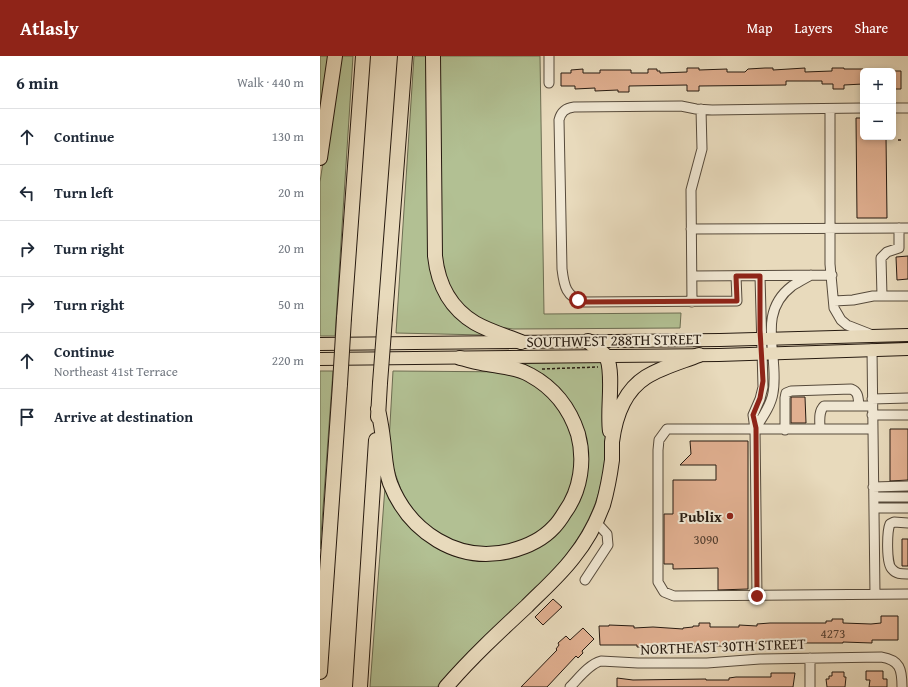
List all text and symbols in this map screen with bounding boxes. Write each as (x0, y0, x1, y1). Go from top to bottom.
text: Atlasly (20, 14, 79, 42)
text: Map (747, 18, 773, 38)
text: Layers (795, 18, 833, 38)
text: Share (855, 18, 888, 38)
map controls (860, 68, 896, 140)
button: + (860, 68, 896, 104)
text: 6 min (16, 70, 58, 95)
text: Walk · 440 m (237, 73, 304, 92)
button: − (860, 104, 896, 140)
icon: ahead (16, 126, 38, 148)
text: Continue (54, 126, 115, 147)
text: 130 m (272, 127, 304, 146)
icon: left (16, 182, 38, 204)
text: Turn left (54, 182, 113, 203)
text: 20 m (278, 183, 304, 202)
icon: right (16, 238, 38, 260)
text: Turn right (54, 238, 125, 259)
text: 20 m (278, 239, 304, 258)
route start (569, 291, 587, 309)
icon: right (16, 294, 38, 316)
text: Turn right (54, 294, 125, 315)
text: 50 m (278, 295, 304, 314)
street label: SOUTHWEST 288TH STREET (526, 328, 702, 352)
text: Continue (54, 341, 115, 362)
icon: ahead (16, 350, 38, 372)
text: 220 m (272, 351, 304, 370)
text: Northeast 41st Terrace (54, 362, 178, 381)
icon: arrive (16, 406, 38, 428)
text: Arrive at destination (54, 406, 193, 427)
place label: Publix (679, 506, 722, 527)
marker: Publix (725, 511, 735, 521)
house number: 3090 (693, 530, 719, 549)
route end (748, 587, 766, 605)
house number: 4273 (820, 624, 846, 643)
street label: NORTHEAST 30TH STREET (640, 633, 807, 659)

